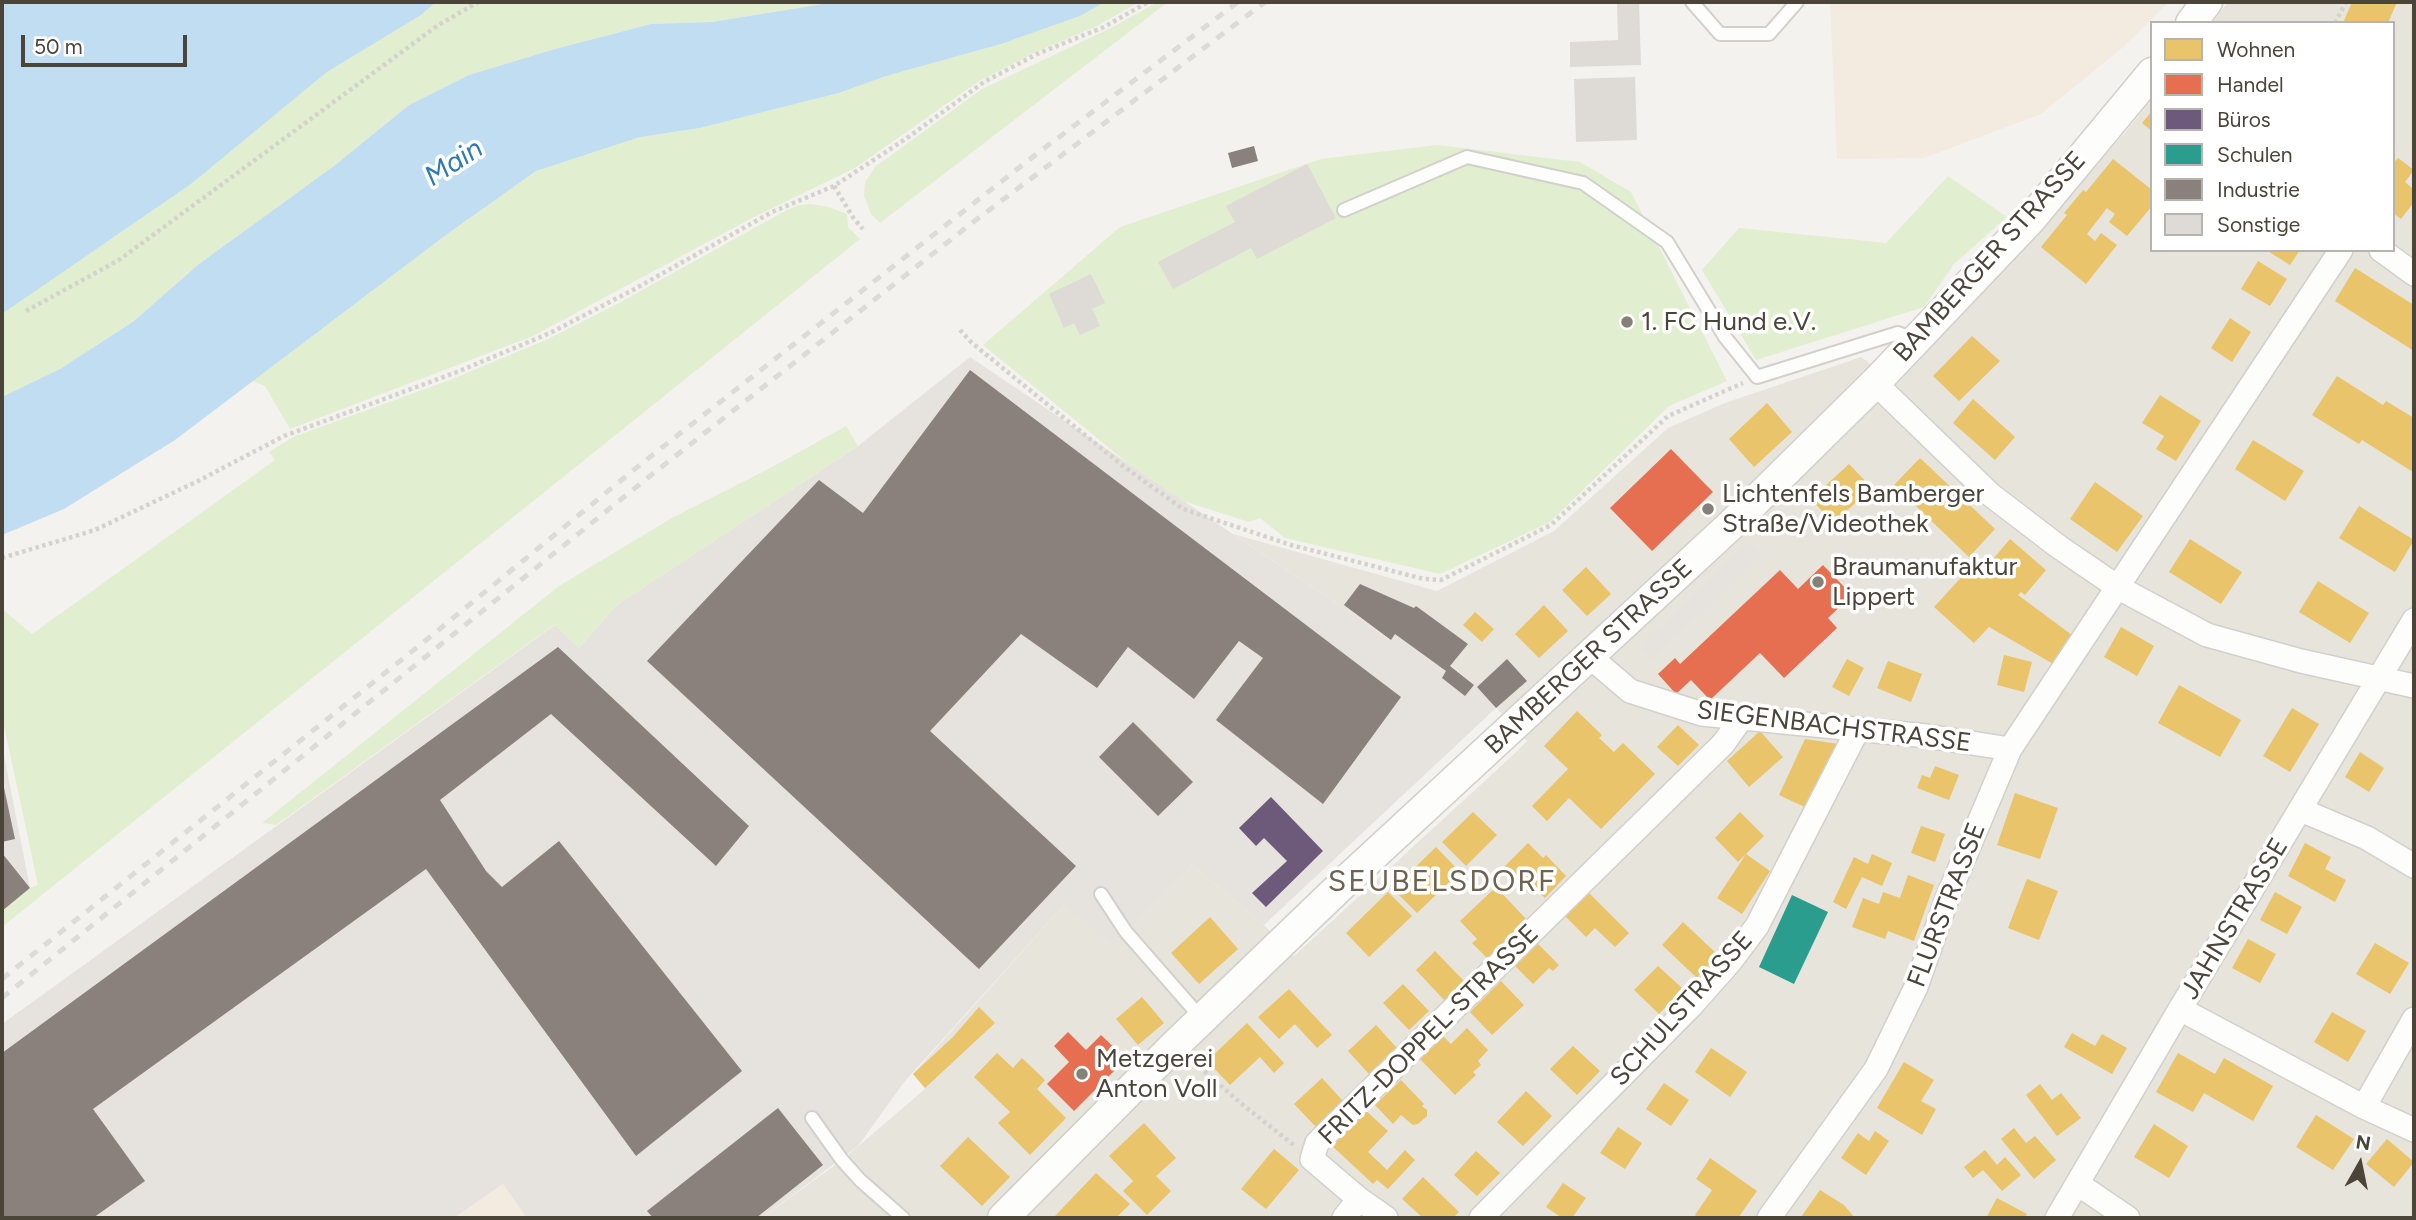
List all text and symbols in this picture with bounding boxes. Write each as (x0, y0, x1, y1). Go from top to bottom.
scale bar (24, 21, 191, 65)
legend (2150, 21, 2395, 252)
text: 50 m (34, 34, 83, 59)
text: Wohnen (2217, 37, 2295, 62)
text: Handel (2217, 72, 2284, 97)
text: Büros (2217, 107, 2271, 132)
water label: Main (419, 132, 489, 194)
text: Schulen (2217, 142, 2293, 167)
street label: BAMBERGER STRASSE (1887, 145, 2093, 369)
text: Industrie (2217, 177, 2300, 202)
text: Sonstige (2217, 212, 2300, 237)
place label: 1. FC Hund e.V. (1641, 306, 1816, 338)
marker: 1. FC Hund e.V. (1619, 314, 1635, 330)
place label: Lichtenfels Bamberger Straße/Videothek (1722, 478, 1984, 540)
marker: Lichtenfels Bamberger Straße/Videothek (1700, 501, 1716, 517)
place label: Braumanufaktur Lippert (1832, 551, 2017, 612)
street label: BAMBERGER STRASSE (1479, 553, 1699, 761)
marker: Braumanufaktur Lippert (1810, 574, 1826, 590)
street label: SIEGENBACHSTRASSE (1695, 695, 1973, 759)
street label: FLURSTRASSE (1901, 818, 1993, 992)
street label: JAHNSTRASSE (2175, 833, 2295, 1005)
district label: SEUBELSDORF (1329, 864, 1555, 900)
street label: FRITZ-DOPPEL-STRASSE (1312, 918, 1546, 1152)
street label: SCHULSTRASSE (1604, 925, 1760, 1093)
place label: Metzgerei Anton Voll (1096, 1043, 1217, 1104)
marker: Metzgerei Anton Voll (1074, 1066, 1090, 1082)
north arrow (2325, 1129, 2395, 1199)
text: N (2354, 1130, 2372, 1155)

